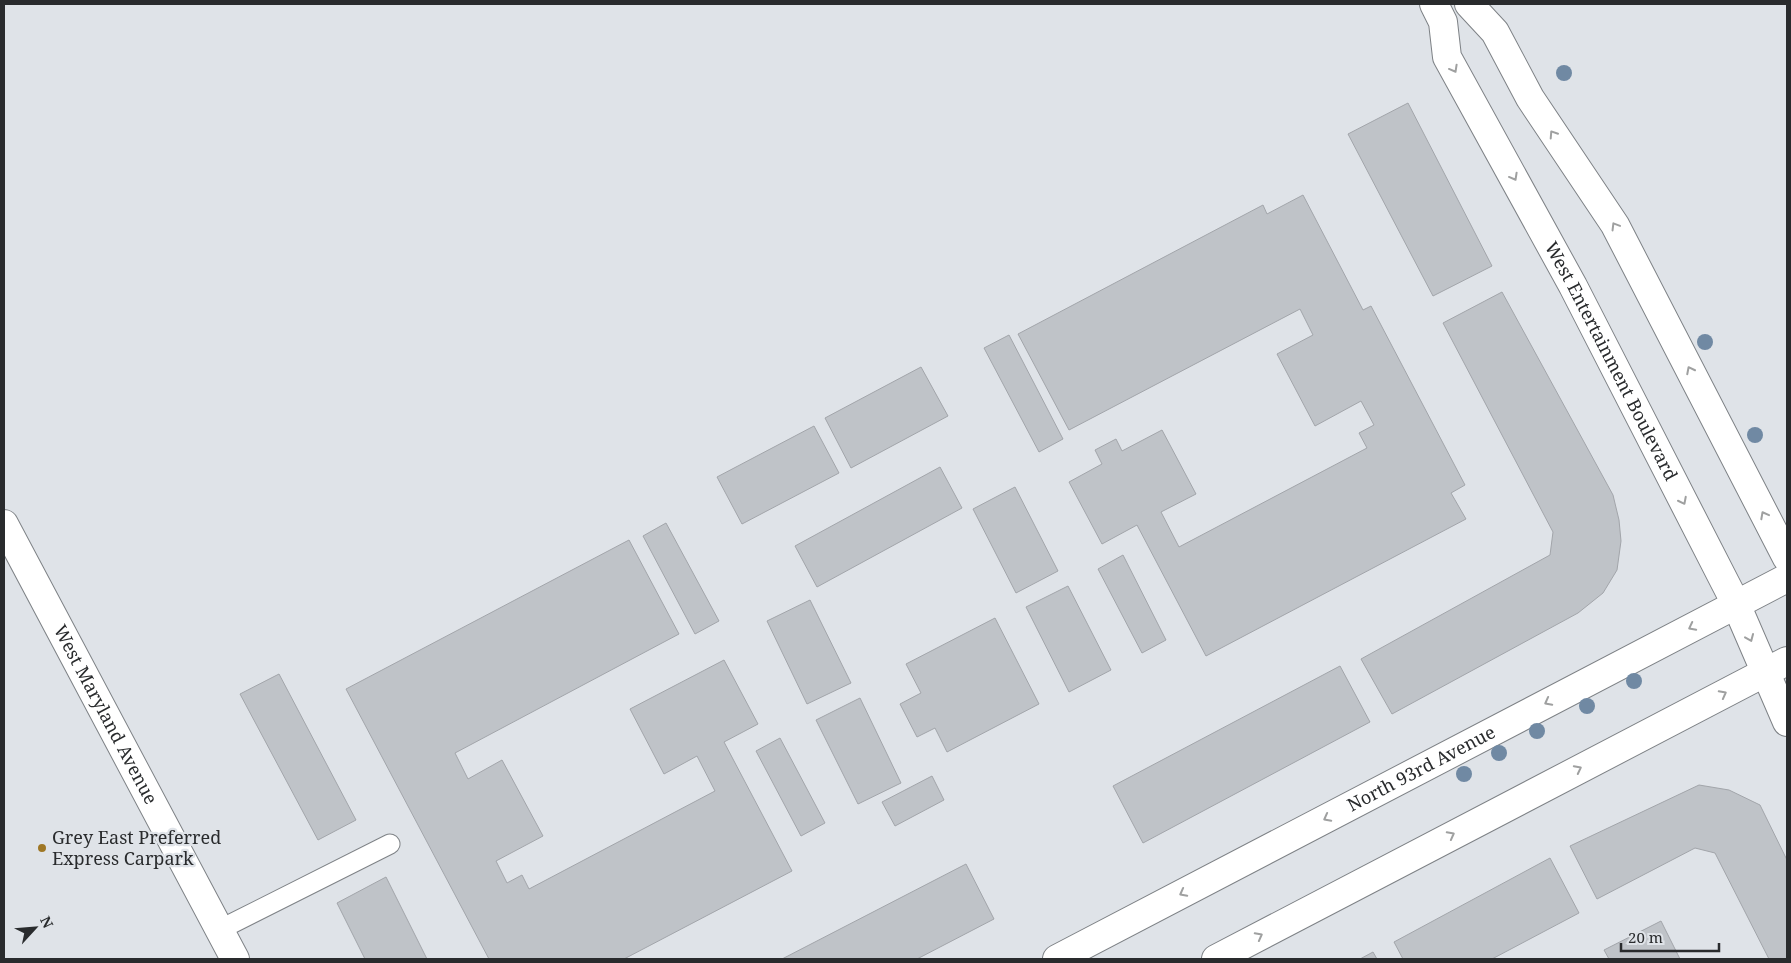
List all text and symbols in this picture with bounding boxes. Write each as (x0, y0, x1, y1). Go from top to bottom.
one-way arrow (1447, 63, 1457, 72)
one-way arrow (1550, 130, 1559, 139)
one-way arrow (1507, 172, 1517, 181)
one-way arrow (1611, 222, 1621, 231)
street label: West Entertainment Boulevard (1540, 237, 1684, 484)
one-way arrow (1686, 366, 1696, 375)
one-way arrow (1677, 496, 1687, 505)
one-way arrow (1760, 511, 1770, 520)
street label: West Maryland Avenue (49, 620, 164, 808)
one-way arrow (1689, 621, 1698, 631)
one-way arrow (1744, 633, 1755, 642)
one-way arrow (1717, 691, 1726, 701)
one-way arrow (1545, 696, 1554, 706)
street label: North 93rd Avenue (1343, 719, 1499, 816)
one-way arrow (1573, 765, 1582, 775)
one-way arrow (1323, 812, 1332, 822)
place label: Grey East Preferred Express Carpark (52, 825, 221, 870)
one-way arrow (1445, 831, 1454, 841)
marker: Grey East Preferred Express Carpark (36, 842, 48, 854)
one-way arrow (1179, 887, 1188, 897)
north arrow (10, 903, 60, 953)
text: N (36, 913, 58, 931)
scale bar (1621, 920, 1718, 952)
text: 20 m (1628, 927, 1663, 947)
one-way arrow (1254, 933, 1263, 943)

